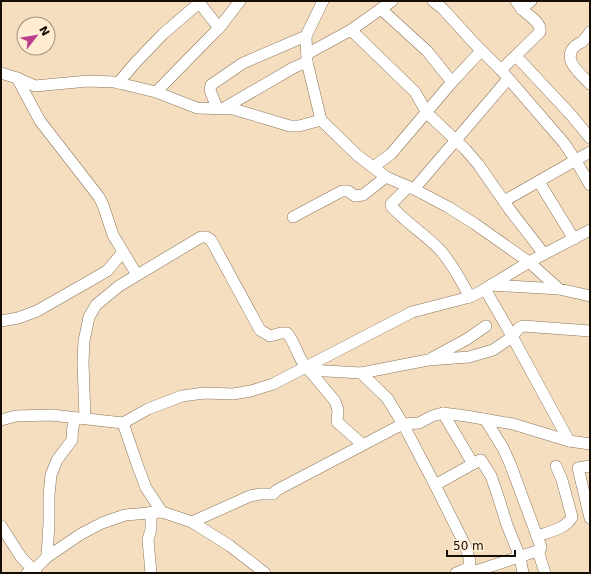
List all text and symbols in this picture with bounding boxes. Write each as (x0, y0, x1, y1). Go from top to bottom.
north arrow (16, 16, 56, 56)
text: N (36, 24, 52, 38)
scale bar (447, 532, 515, 558)
text: 50 m (453, 539, 484, 553)

